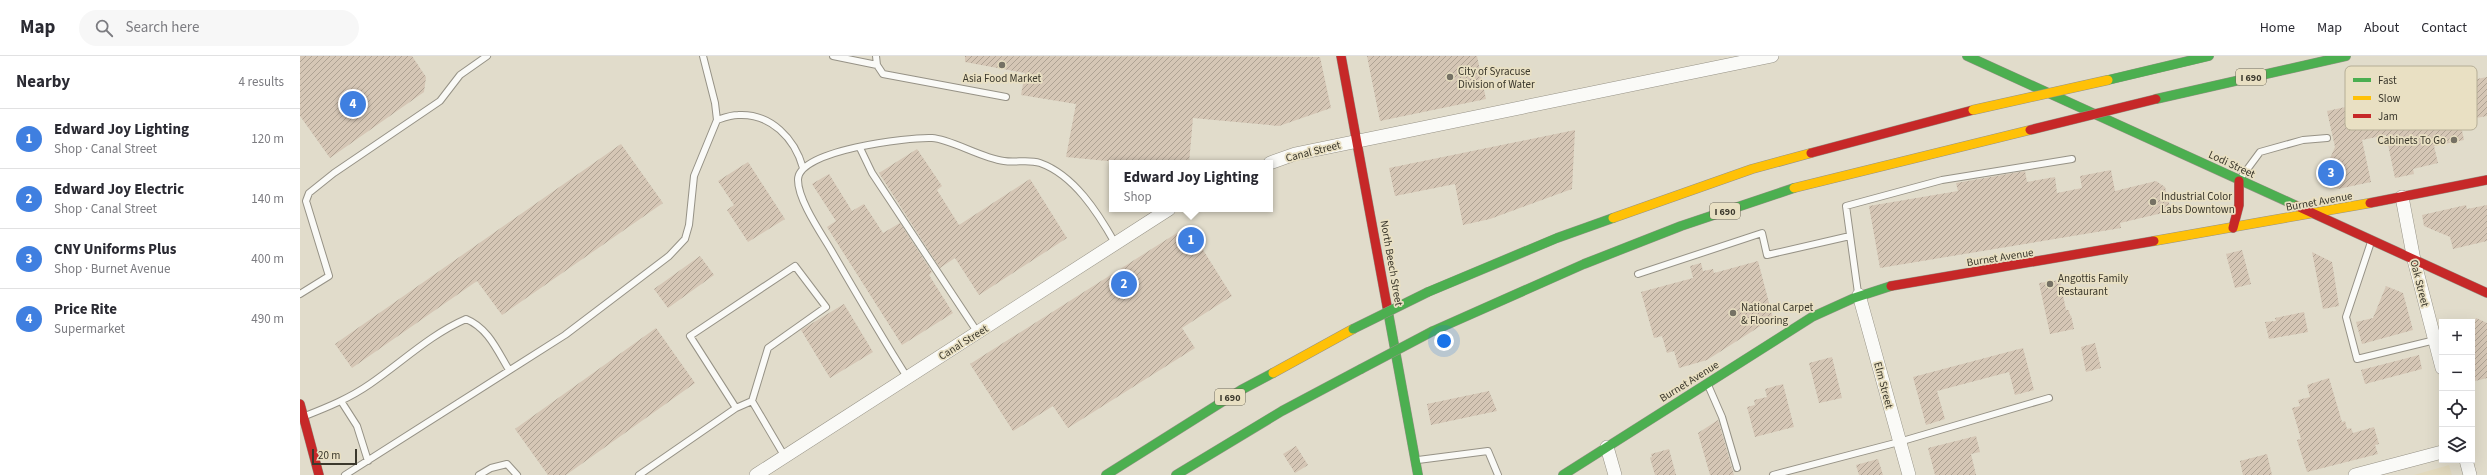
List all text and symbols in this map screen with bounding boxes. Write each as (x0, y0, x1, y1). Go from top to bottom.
search box (79, 10, 359, 46)
text: Map (20, 14, 55, 41)
icon: search (93, 17, 115, 39)
text: Search here (125, 17, 199, 38)
text: Home (2260, 18, 2295, 38)
text: Map (2317, 18, 2342, 38)
text: About (2364, 18, 2399, 38)
text: Contact (2421, 18, 2467, 38)
marker: Asia Food Market (997, 60, 1007, 70)
place label: City of Syracuse Division of Water (1458, 64, 1535, 92)
legend (2345, 66, 2477, 130)
road number: I 690 (2236, 69, 2266, 85)
text: Nearby (16, 70, 70, 94)
place label: Asia Food Market (963, 71, 1042, 86)
marker: City of Syracuse Division of Water (1445, 72, 1455, 82)
text: 4 results (239, 73, 284, 91)
text: Fast (2378, 73, 2397, 88)
pin: 4 (340, 89, 366, 119)
text: Slow (2378, 91, 2401, 106)
text: Jam (2378, 109, 2398, 124)
text: Edward Joy Lighting (54, 119, 189, 140)
text: 1 (26, 130, 32, 148)
text: 120 m (251, 130, 284, 148)
place label: Cabinets To Go (2378, 133, 2446, 148)
marker: Cabinets To Go (2449, 135, 2459, 145)
street label: Canal Street (1284, 137, 1342, 166)
text: Shop · Canal Street (54, 140, 157, 158)
street label: Lodi Street (2206, 147, 2258, 182)
pin: 3 (2318, 158, 2344, 188)
popup (1109, 160, 1273, 212)
text: Edward Joy Lighting (1123, 167, 1259, 188)
text: Edward Joy Electric (54, 179, 184, 200)
text: Shop (1123, 188, 1152, 206)
street label: Burnet Avenue (2285, 188, 2354, 215)
place label: Industrial Color Labs Downtown (2161, 189, 2235, 217)
text: 2 (26, 190, 32, 208)
text: 140 m (251, 190, 284, 208)
marker: Industrial Color Labs Downtown (2148, 197, 2158, 207)
text: Shop · Canal Street (54, 200, 157, 218)
road number: I 690 (1710, 203, 1740, 219)
street label: North Beech Street (1377, 219, 1406, 307)
pin: 1 (1178, 225, 1204, 255)
text: CNY Uniforms Plus (54, 239, 176, 260)
street label: Burnet Avenue (1966, 245, 2035, 270)
text: 3 (26, 250, 32, 268)
text: 400 m (251, 250, 284, 268)
street label: Oak Street (2406, 258, 2433, 309)
text: Shop · Burnet Avenue (54, 260, 170, 278)
pin: 2 (1111, 269, 1137, 299)
place label: Angottis Family Restaurant (2058, 271, 2128, 299)
marker: Angottis Family Restaurant (2045, 279, 2055, 289)
text: Price Rite (54, 299, 117, 320)
place label: National Carpet & Flooring (1741, 300, 1814, 328)
marker: National Carpet & Flooring (1728, 308, 1738, 318)
text: 4 (26, 310, 32, 328)
text: 490 m (251, 310, 284, 328)
map controls (2439, 319, 2475, 463)
button: + (2439, 319, 2475, 355)
text: Supermarket (54, 320, 125, 338)
street label: Canal Street (936, 321, 991, 364)
your location (1434, 331, 1454, 351)
button: − (2439, 355, 2475, 391)
street label: Burnet Avenue (1657, 357, 1722, 406)
street label: Elm Street (1870, 360, 1897, 410)
road number: I 690 (1215, 389, 1245, 405)
button: locate (2439, 391, 2475, 427)
button: layers (2439, 427, 2475, 463)
scale bar (312, 447, 357, 466)
text: 20 m (318, 448, 340, 463)

